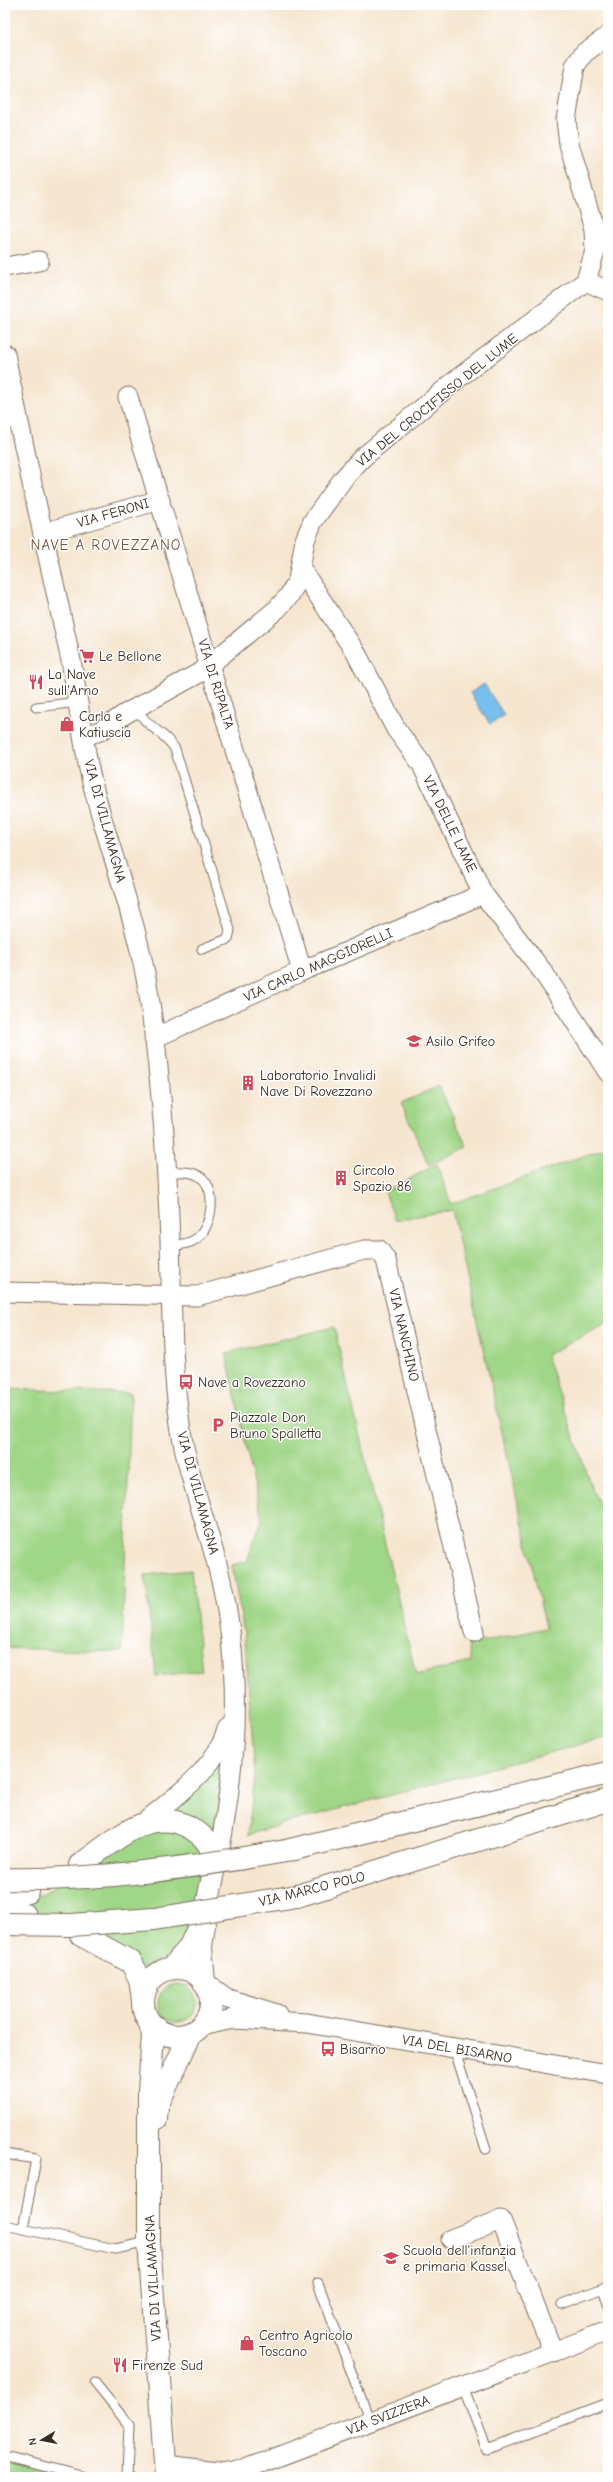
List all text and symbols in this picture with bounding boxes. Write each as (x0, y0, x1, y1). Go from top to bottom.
street label: VIA DEL CROCIFISSO DEL LUME (353, 330, 521, 470)
street label: VIA FERONI (75, 495, 151, 531)
district label: NAVE A ROVEZZANO (31, 536, 181, 554)
street label: VIA DI RIPALTA (194, 637, 238, 731)
supermarket icon: Le Bellone (78, 647, 96, 665)
place label: Le Bellone (99, 648, 161, 665)
place label: La Nave sull'Arno (48, 666, 99, 699)
restaurant icon: La Nave sull'Arno (27, 673, 45, 691)
place label: Carla e Katiuscia (79, 708, 131, 741)
shop icon: Carla e Katiuscia (58, 715, 76, 733)
street label: VIA DI VILLAMAGNA (80, 758, 130, 884)
street label: VIA DELLE LAME (419, 773, 481, 875)
street label: VIA CARLO MAGGIORELLI (241, 924, 395, 1006)
school or university icon: Asilo Grifeo (405, 1032, 423, 1050)
place label: Asilo Grifeo (426, 1033, 495, 1050)
place label: Laboratorio Invalidi Nave Di Rovezzano (260, 1067, 376, 1100)
building icon: Laboratorio Invalidi Nave Di Rovezzano (239, 1074, 257, 1092)
place label: Circolo Spazio 86 (353, 1162, 412, 1195)
building icon: Circolo Spazio 86 (332, 1169, 350, 1187)
street label: VIA NANCHINO (385, 1287, 423, 1383)
bus stop icon: Nave a Rovezzano (177, 1373, 195, 1391)
place label: Nave a Rovezzano (198, 1374, 306, 1391)
place label: Piazzale Don Bruno Spalletta (230, 1409, 322, 1442)
parking icon: Piazzale Don Bruno Spalletta (209, 1416, 227, 1434)
street label: VIA DI VILLAMAGNA (173, 1430, 223, 1556)
street label: VIA MARCO POLO (257, 1868, 367, 1910)
street label: VIA DEL BISARNO (401, 2031, 513, 2067)
bus stop icon: Bisarno (319, 2040, 337, 2058)
place label: Bisarno (340, 2041, 386, 2058)
street label: VIA DI VILLAMAGNA (141, 2214, 165, 2342)
place label: Scuola dell'infanzia e primaria Kassel (403, 2242, 516, 2275)
school or university icon: Scuola dell'infanzia e primaria Kassel (382, 2249, 400, 2267)
place label: Centro Agricolo Toscano (259, 2327, 353, 2360)
shop icon: Centro Agricolo Toscano (238, 2334, 256, 2352)
restaurant icon: Firenze Sud (111, 2356, 129, 2374)
place label: Firenze Sud (132, 2357, 203, 2374)
street label: VIA SVIZZERA (344, 2391, 432, 2439)
north arrow (22, 2420, 62, 2460)
text: N (26, 2437, 40, 2446)

